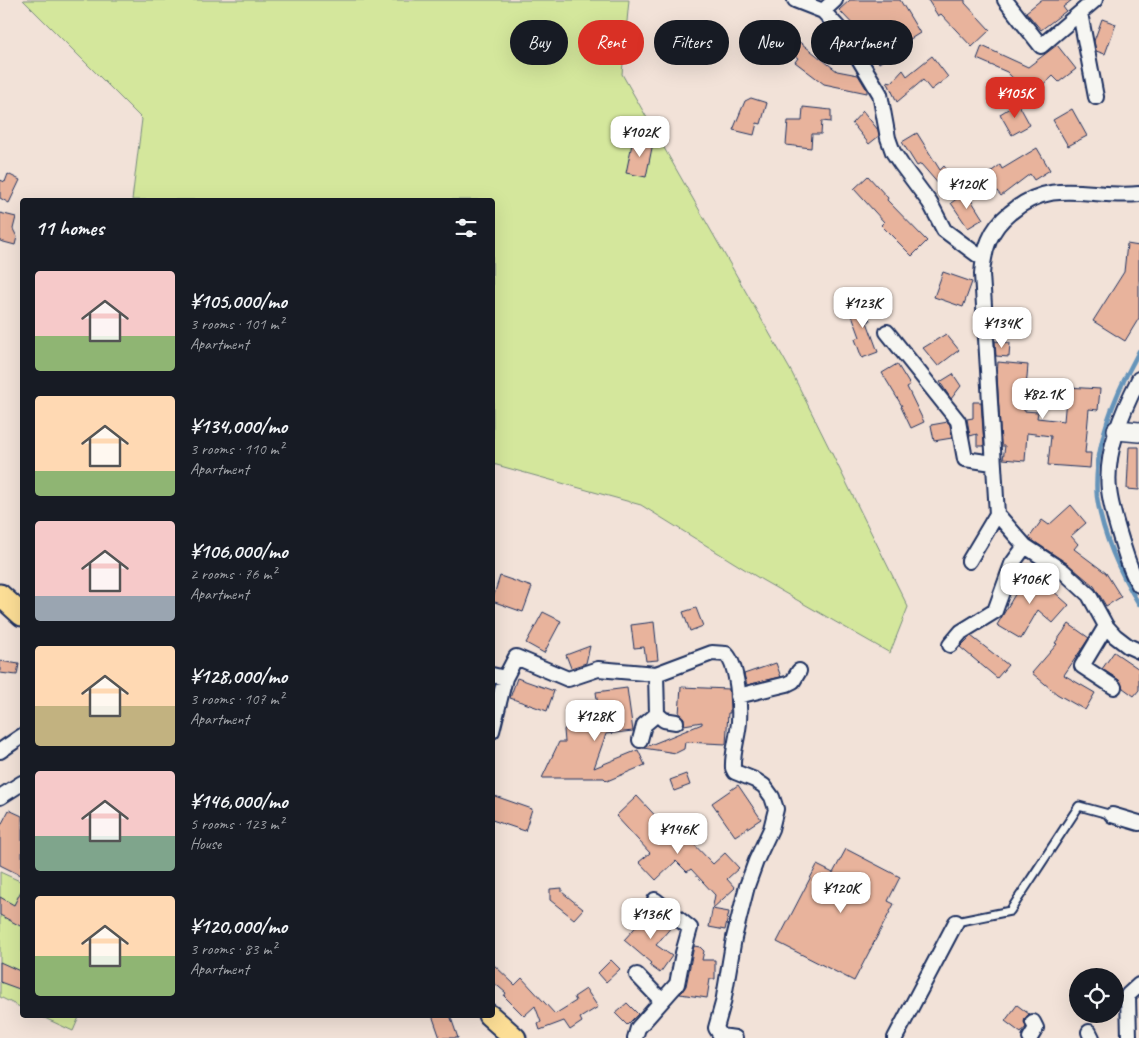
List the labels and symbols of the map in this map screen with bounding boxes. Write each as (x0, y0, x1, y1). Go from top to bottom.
pin: ¥105K (980, 76, 1050, 119)
pin: ¥102K (605, 116, 675, 158)
pin: ¥120K (932, 168, 1002, 210)
pin: ¥123K (828, 286, 898, 329)
pin: ¥134K (967, 306, 1037, 349)
pin: ¥82.1K (1002, 378, 1084, 420)
pin: ¥106K (995, 562, 1065, 605)
pin: ¥128K (560, 700, 630, 742)
pin: ¥146K (643, 812, 713, 855)
pin: ¥120K (806, 872, 876, 914)
pin: ¥136K (616, 898, 686, 940)

